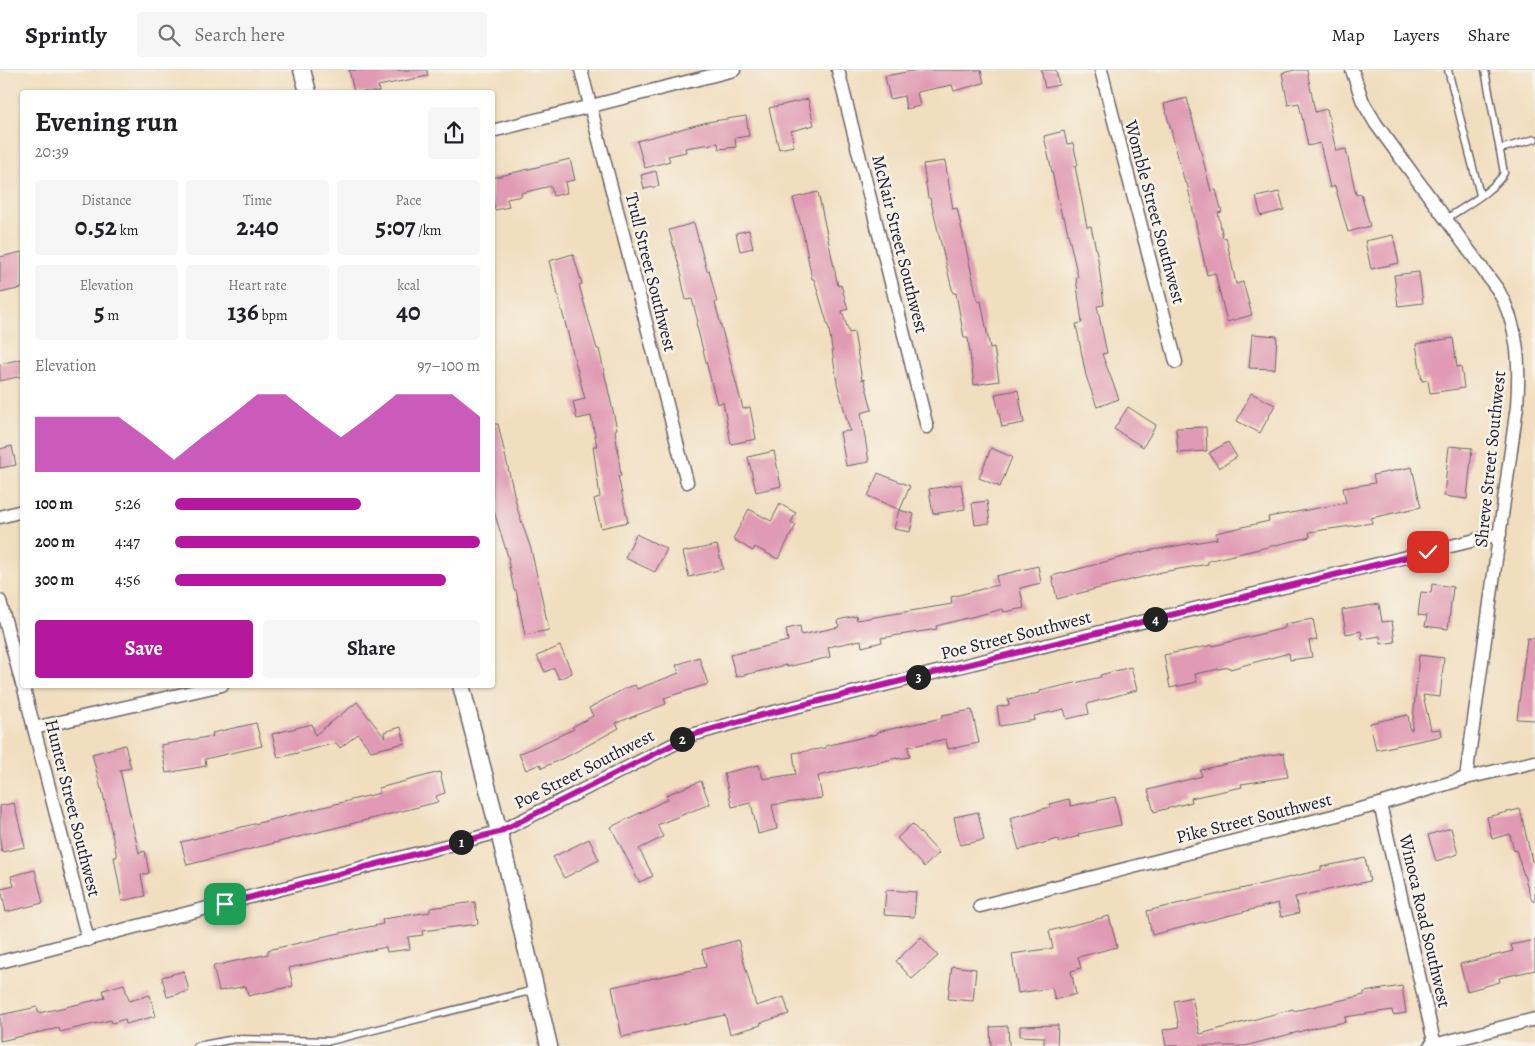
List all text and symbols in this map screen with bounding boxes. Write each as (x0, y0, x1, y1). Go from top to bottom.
search box (137, 12, 487, 57)
text: Sprintly (25, 19, 107, 51)
icon: search (155, 21, 183, 49)
text: Search here (195, 22, 285, 48)
text: Map (1332, 23, 1365, 47)
text: Layers (1393, 23, 1440, 47)
text: Share (1468, 23, 1510, 47)
text: Evening run (35, 103, 178, 141)
button: share (428, 107, 480, 159)
street label: Womble Street Southwest (1119, 117, 1191, 306)
text: 20:39 (35, 141, 69, 163)
street label: McNair Street Southwest (866, 152, 934, 336)
street label: Trull Street Southwest (620, 190, 682, 354)
text: Distance (81, 191, 132, 210)
text: Time (243, 191, 272, 210)
text: Pace (396, 191, 421, 210)
text: 0.52 (75, 210, 117, 244)
text: 2:40 (236, 210, 279, 244)
text: 5:07 (376, 210, 415, 244)
text: km (117, 221, 138, 240)
text: /km (415, 221, 441, 240)
text: Elevation (80, 276, 133, 295)
text: Heart rate (228, 276, 287, 295)
text: kcal (397, 276, 420, 295)
text: 5 (94, 295, 105, 329)
text: 136 (227, 295, 259, 329)
text: 40 (396, 295, 421, 329)
text: m (105, 306, 119, 325)
text: bpm (259, 306, 288, 325)
text: Elevation (35, 355, 96, 377)
text: 97–100 m (417, 355, 480, 377)
street label: Shreve Street Southwest (1469, 369, 1511, 549)
text: 100 m (35, 493, 73, 515)
text: 5:26 (115, 493, 141, 515)
text: 200 m (35, 531, 75, 553)
text: 4:47 (115, 531, 140, 553)
pin (1407, 531, 1449, 573)
icon: check (1414, 538, 1442, 566)
text: 300 m (35, 569, 74, 591)
text: 4:56 (115, 569, 140, 591)
street label: Poe Street Southwest (938, 605, 1094, 665)
pin: 4 (1142, 606, 1168, 632)
text: 4 (1152, 610, 1159, 629)
button: Save (35, 620, 253, 678)
button: Share (263, 620, 480, 678)
pin: 3 (906, 664, 930, 690)
text: 3 (915, 668, 922, 687)
street label: Hunter Street Southwest (39, 717, 107, 899)
street label: Poe Street Southwest (510, 723, 658, 815)
pin: 2 (670, 726, 694, 752)
text: 2 (679, 730, 686, 749)
street label: Pike Street Southwest (1174, 787, 1334, 849)
pin: 1 (448, 830, 474, 854)
street label: Winoca Road Southwest (1393, 831, 1457, 1010)
text: 1 (459, 833, 464, 852)
pin (204, 883, 246, 925)
icon: arrive (211, 890, 239, 918)

